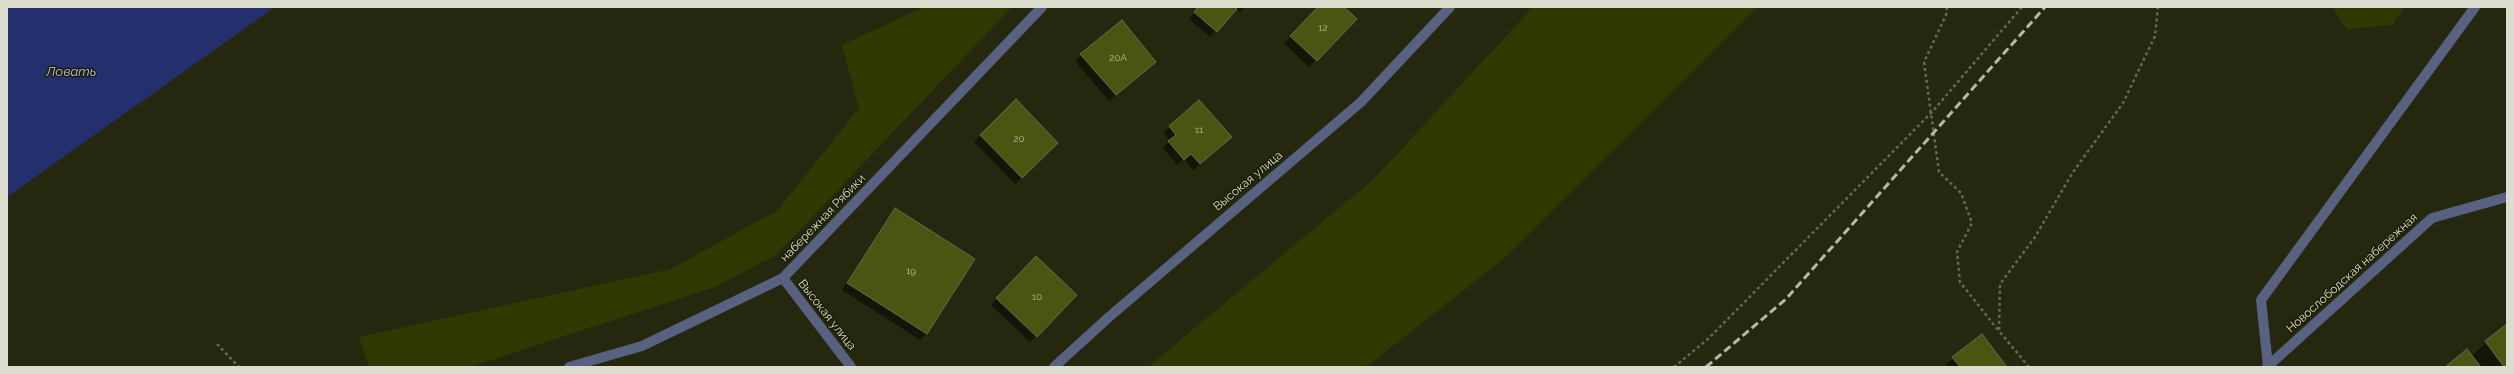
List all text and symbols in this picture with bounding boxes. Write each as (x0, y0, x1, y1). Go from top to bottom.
house number: 12 (1318, 22, 1328, 34)
house number: 20А (1109, 52, 1127, 64)
water label: Ловать (46, 64, 96, 80)
house number: 11 (1195, 124, 1203, 136)
house number: 20 (1013, 133, 1025, 145)
street label: Высокая улица (1211, 148, 1285, 214)
street label: набережная Рябики (778, 171, 868, 265)
street label: Новослободская набережная (2283, 210, 2421, 336)
house number: 19 (906, 265, 916, 277)
street label: Высокая улица (795, 277, 859, 353)
house number: 10 (1032, 291, 1042, 303)

